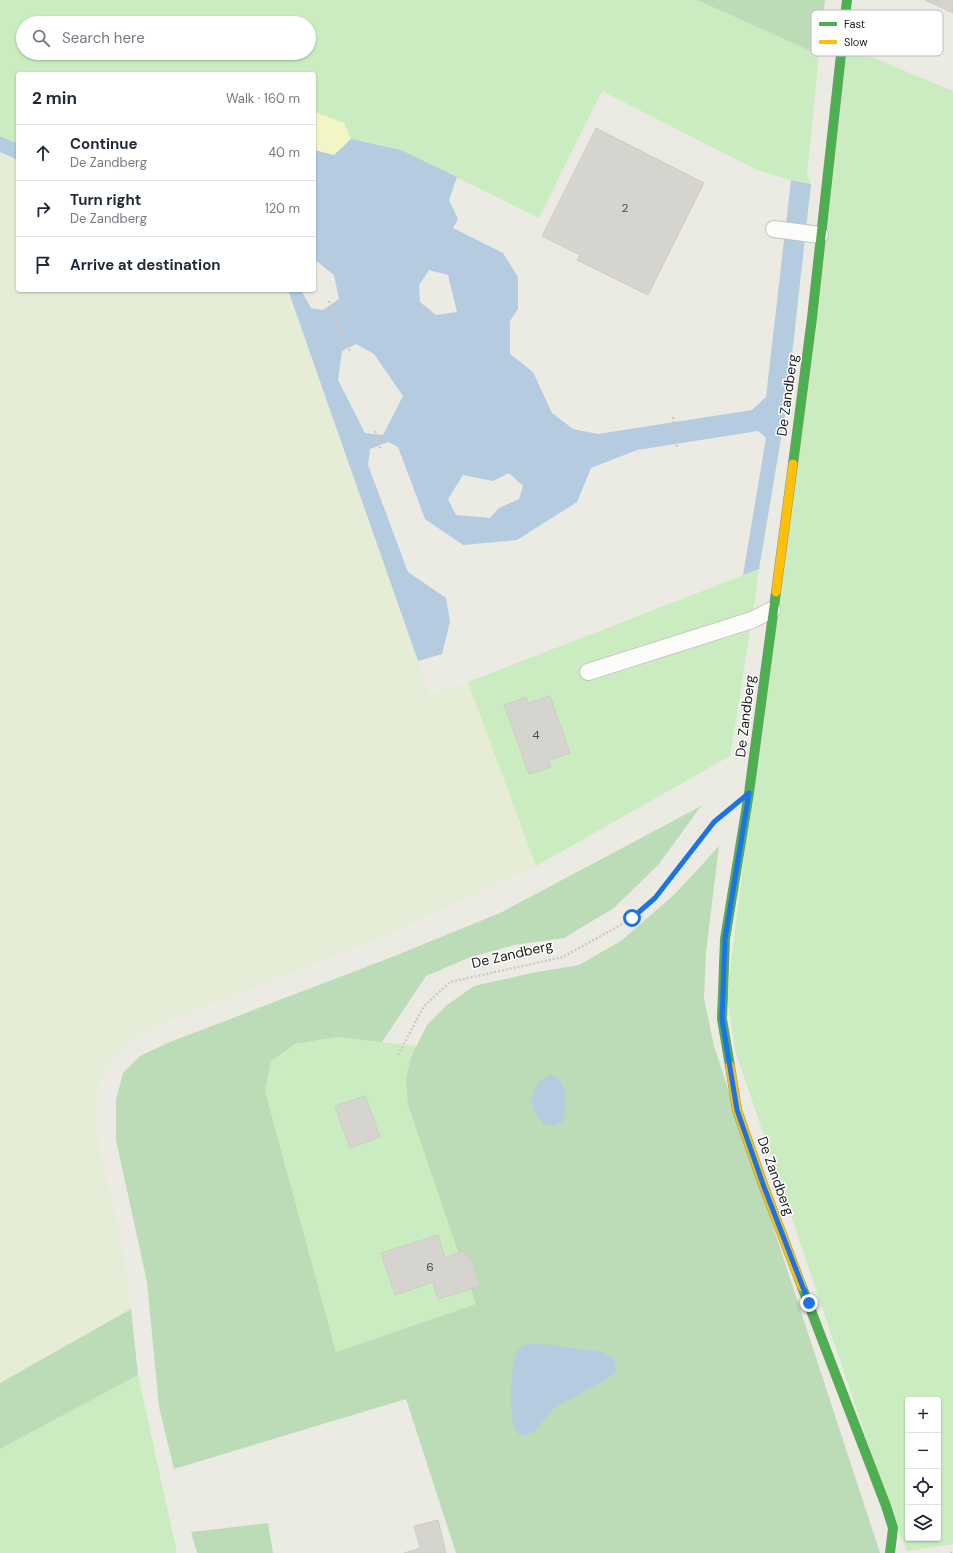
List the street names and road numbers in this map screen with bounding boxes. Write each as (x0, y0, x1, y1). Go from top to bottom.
street label: De Zandberg (772, 353, 802, 437)
street label: De Zandberg (731, 674, 759, 758)
street label: De Zandberg (470, 936, 555, 972)
street label: De Zandberg (753, 1134, 799, 1218)

